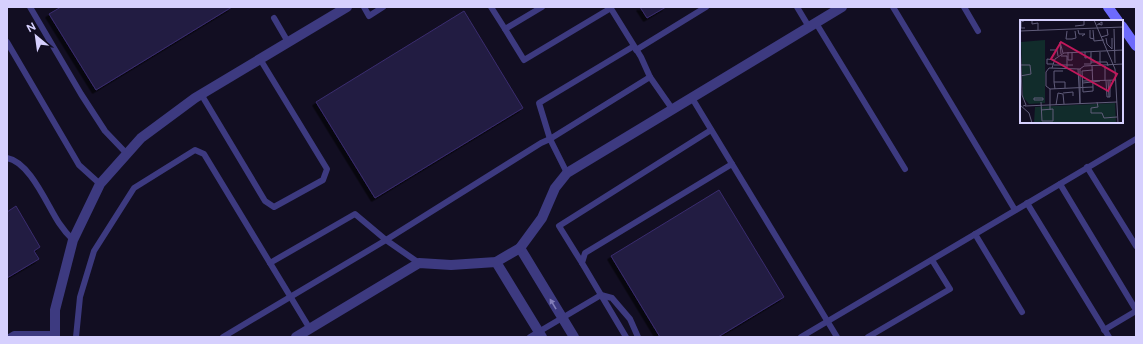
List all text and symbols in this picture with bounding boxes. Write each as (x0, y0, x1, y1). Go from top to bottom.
north arrow (16, 16, 56, 56)
text: N (25, 20, 38, 35)
inset map (1020, 20, 1123, 123)
one-way arrow (550, 298, 557, 310)

